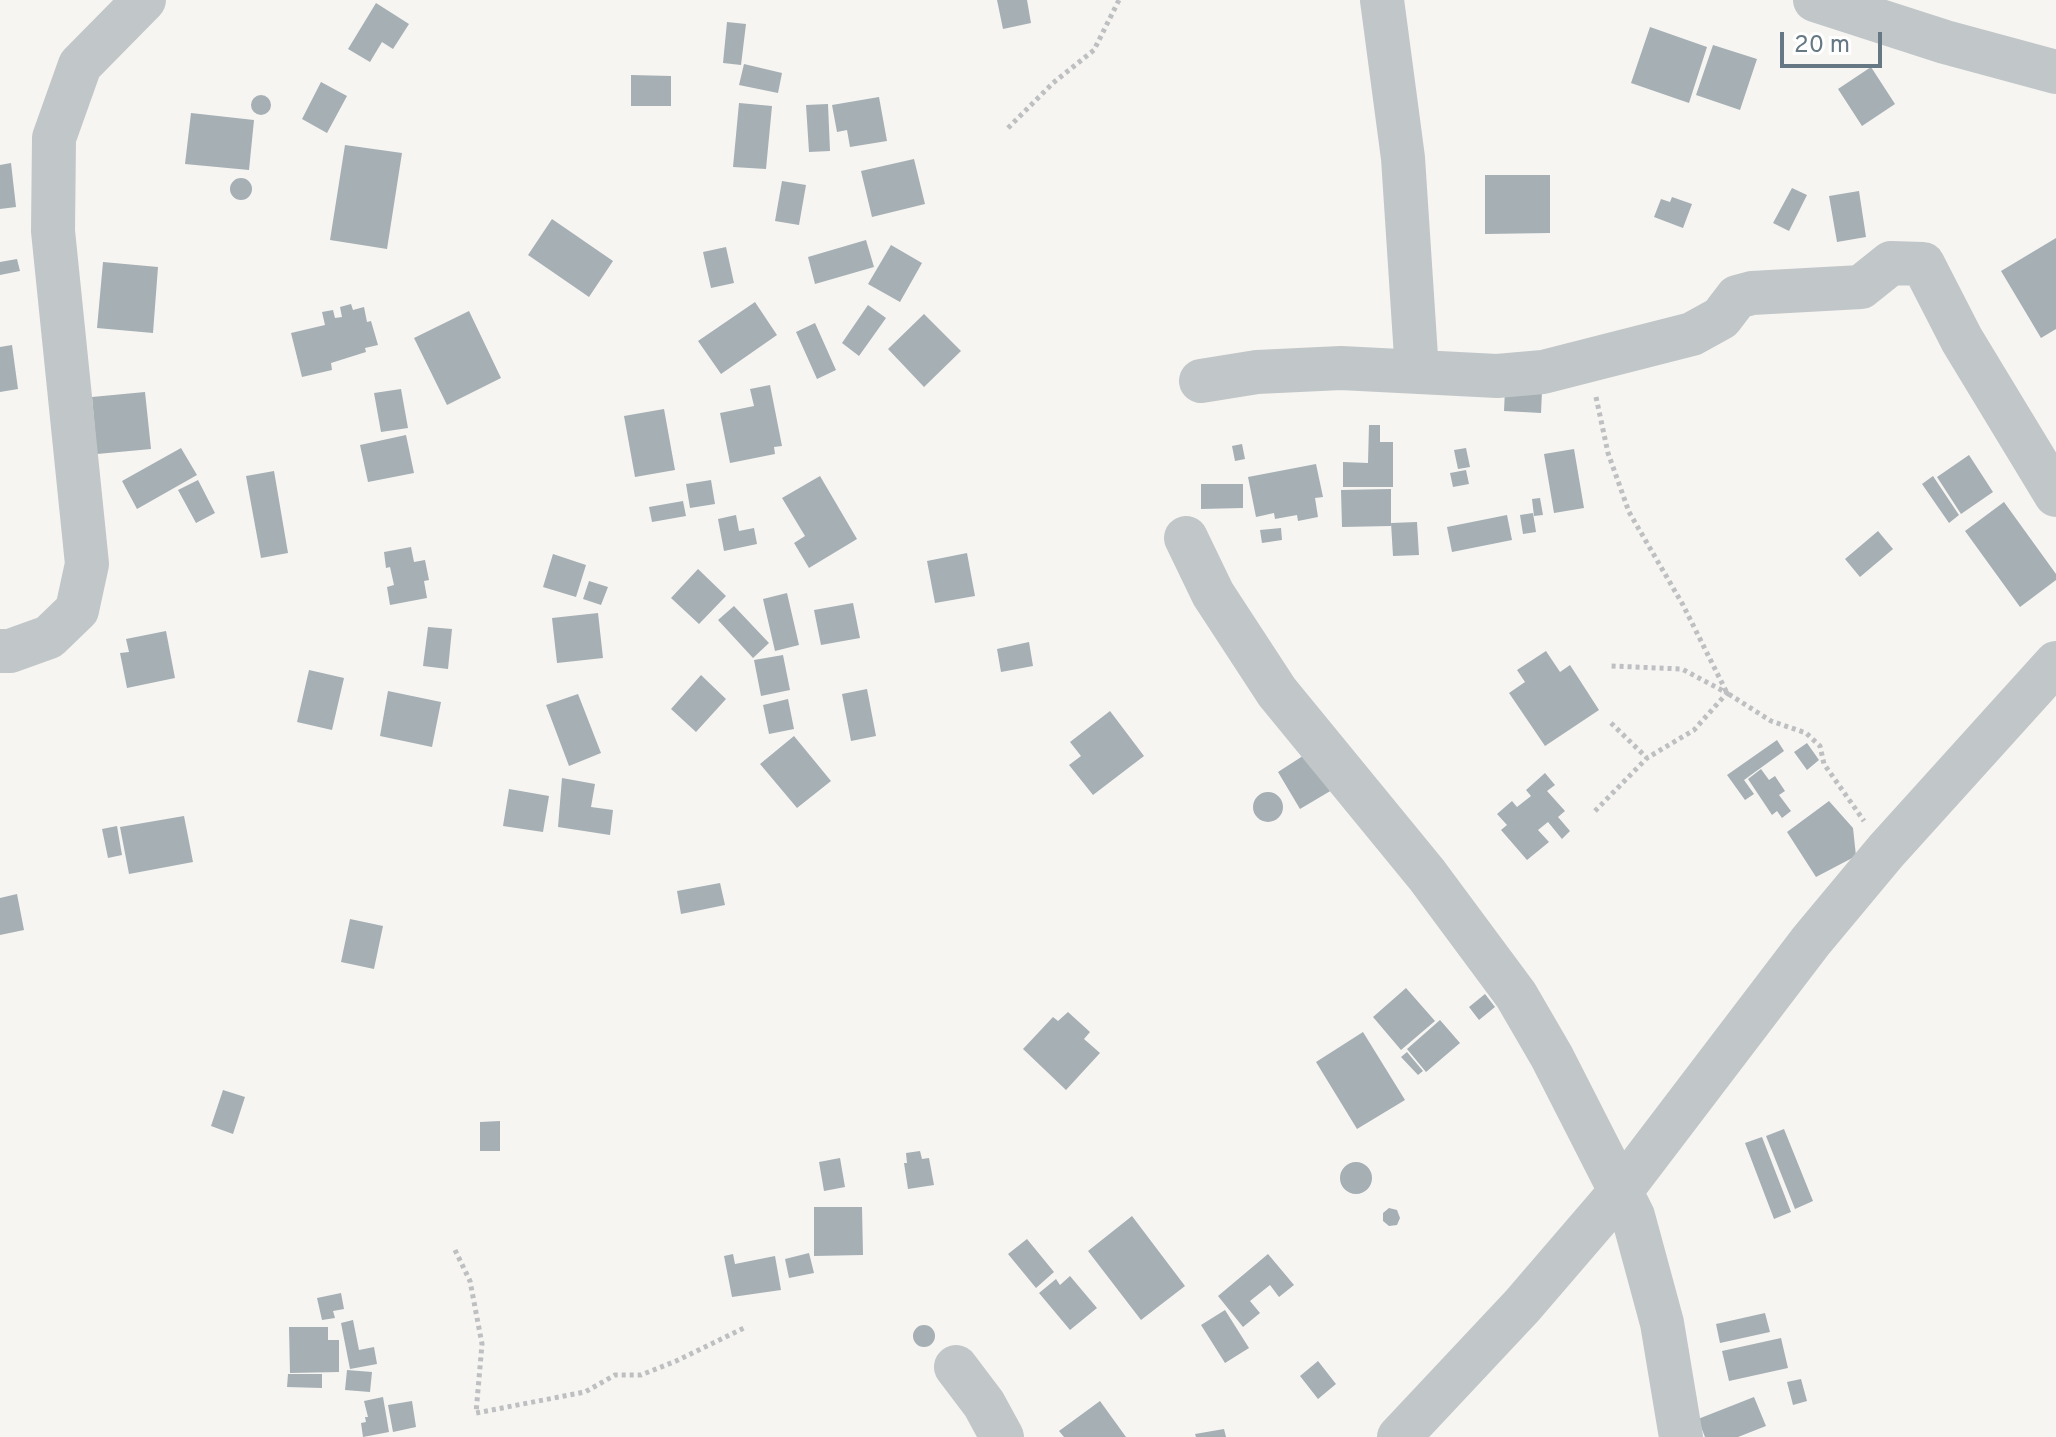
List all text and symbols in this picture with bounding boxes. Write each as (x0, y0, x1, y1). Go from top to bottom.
scale bar (1784, 16, 1886, 66)
text: 20 m (1794, 31, 1850, 61)

